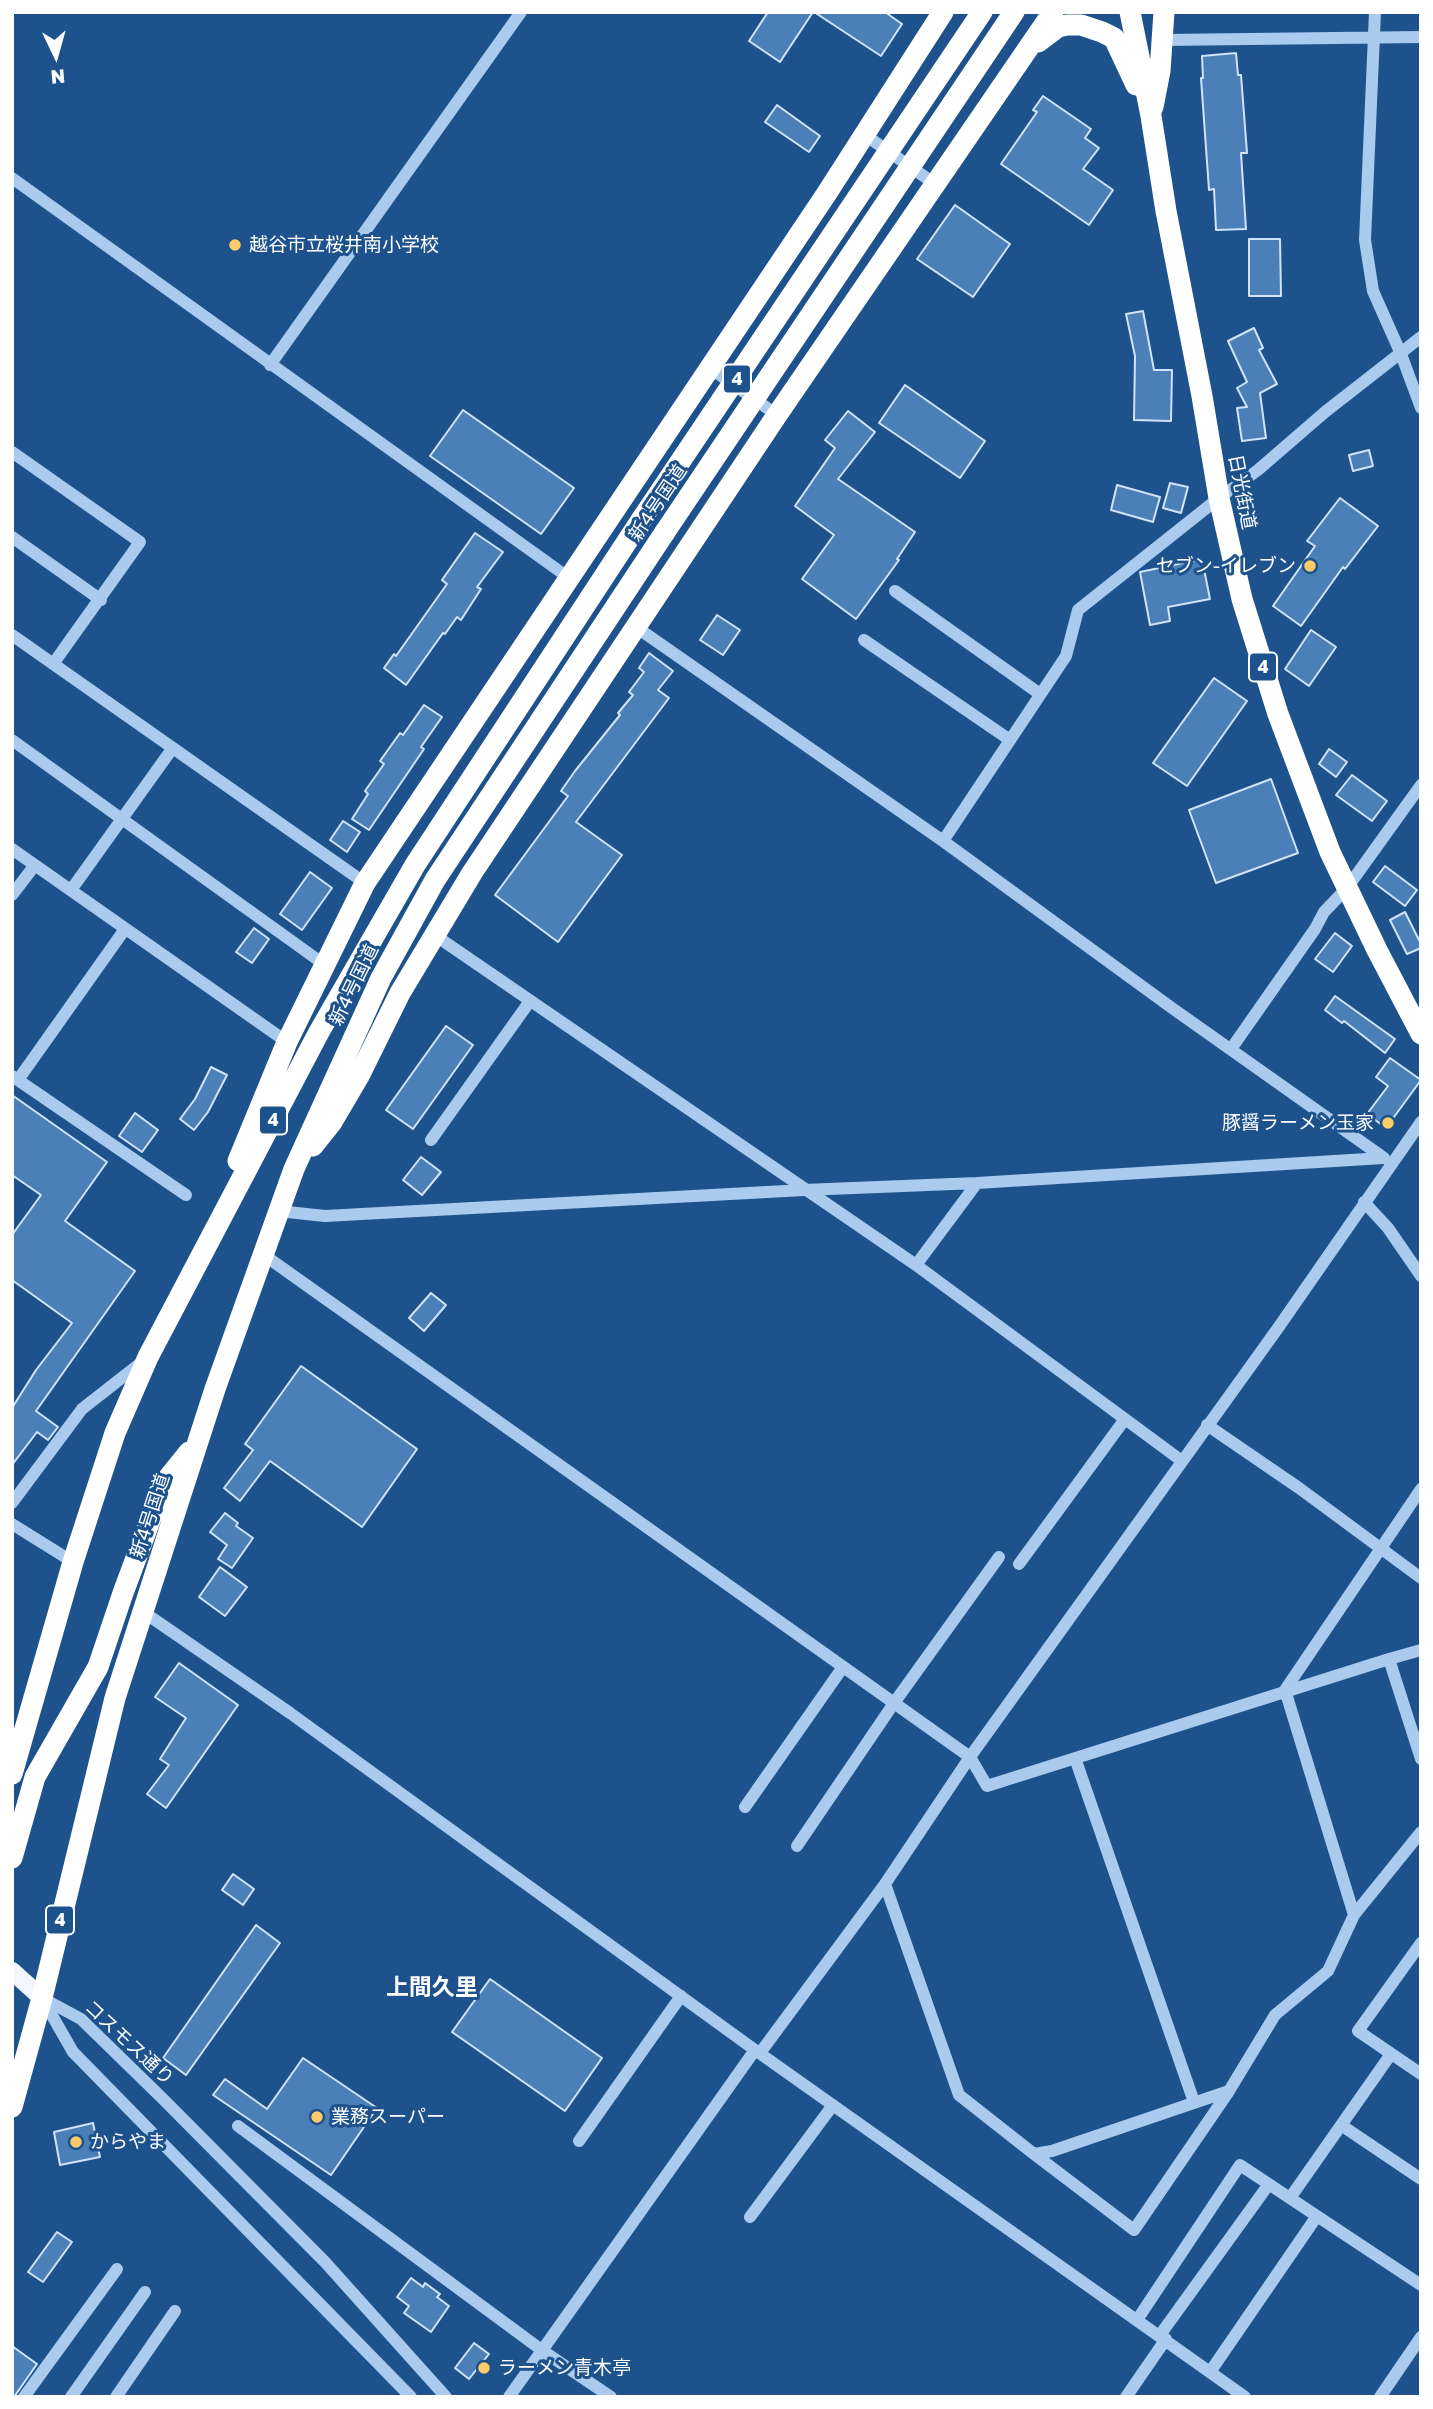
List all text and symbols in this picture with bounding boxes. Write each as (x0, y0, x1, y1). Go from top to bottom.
north arrow (21, 21, 91, 91)
text: N (50, 65, 66, 90)
place label: 越谷市立桜井南小学校 (249, 234, 439, 256)
marker: 越谷市立桜井南小学校 (227, 237, 243, 253)
road number: 4 (723, 365, 751, 394)
street label: 日光街道 (1224, 453, 1260, 531)
street label: 新4号国道 (624, 460, 692, 546)
place label: セブン-イレブン (1156, 555, 1296, 577)
marker: セブン-イレブン (1302, 558, 1318, 574)
road number: 4 (1249, 652, 1277, 682)
street label: 新4号国道 (325, 941, 383, 1029)
road number: 4 (259, 1106, 287, 1134)
place label: 豚醤ラーメン玉家 (1222, 1112, 1374, 1134)
marker: 豚醤ラーメン玉家 (1380, 1115, 1396, 1131)
street label: 新4号国道 (126, 1471, 174, 1561)
road number: 4 (46, 1906, 74, 1934)
district label: 上間久里 (386, 1974, 478, 2002)
street label: コスモス通り (80, 1996, 178, 2090)
place label: 業務スーパー (331, 2106, 445, 2128)
marker: 業務スーパー (309, 2109, 325, 2125)
place label: からやま (90, 2131, 166, 2153)
marker: からやま (68, 2134, 84, 2150)
place label: ラーメン青木亭 (498, 2357, 631, 2379)
marker: ラーメン青木亭 (476, 2360, 492, 2376)

